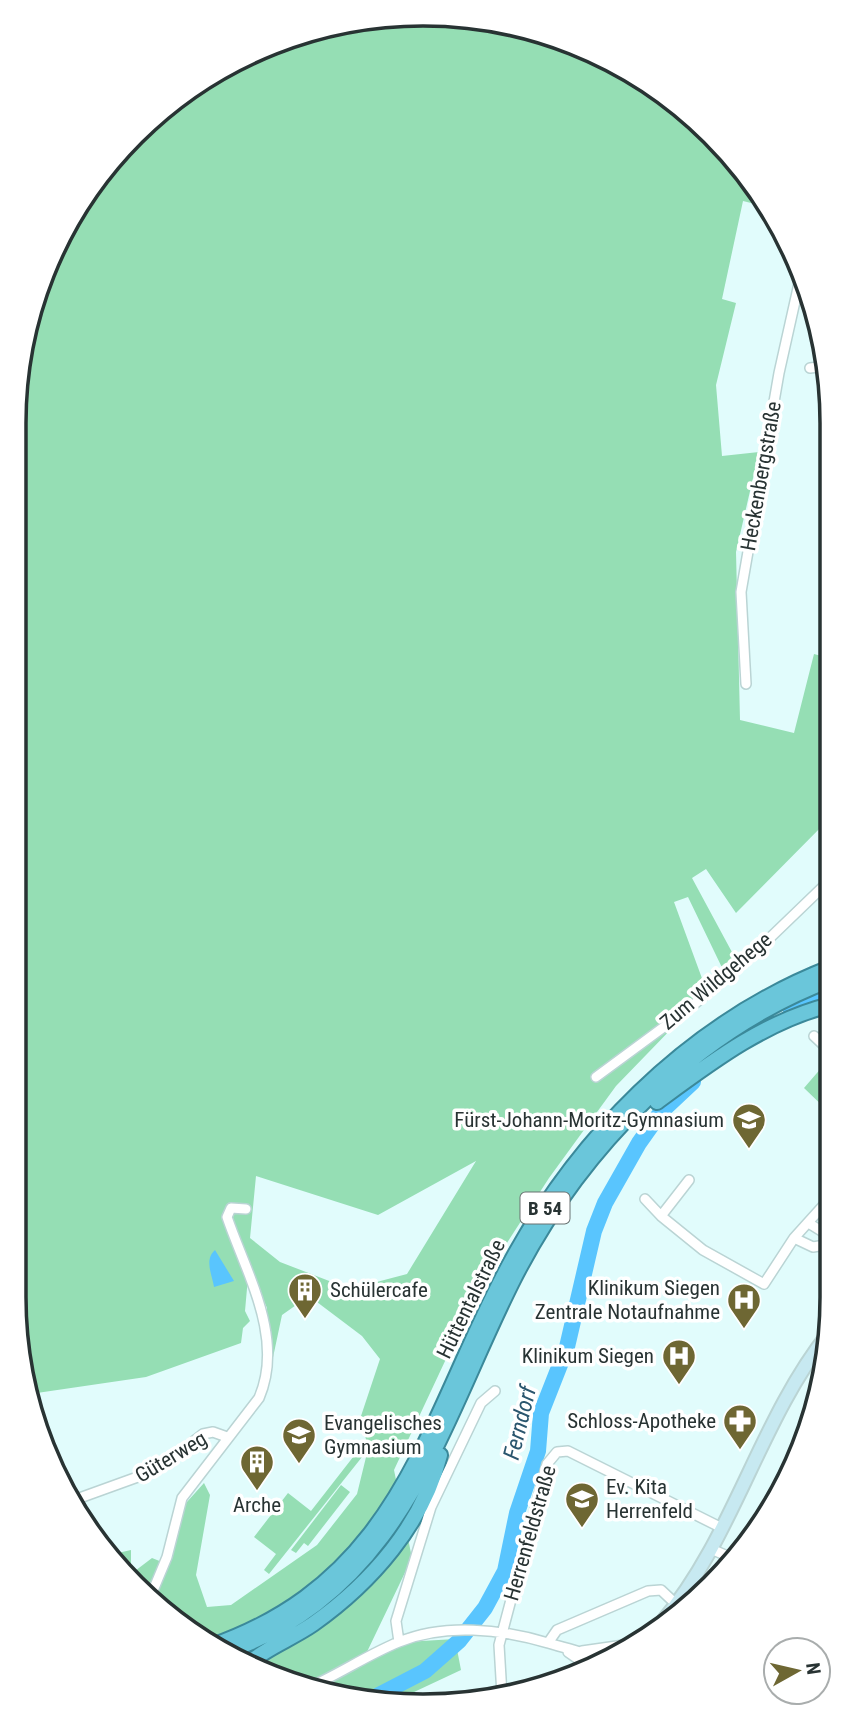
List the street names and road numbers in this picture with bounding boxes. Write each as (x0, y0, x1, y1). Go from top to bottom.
street label: Heckenbergstraße (736, 399, 786, 553)
street label: Zum Wildgehege (655, 927, 777, 1035)
road number: B 54 (520, 1192, 570, 1224)
street label: Hüttentalstraße (432, 1235, 510, 1362)
street label: Güterweg (131, 1426, 211, 1488)
street label: Herrenfeldstraße (499, 1462, 561, 1603)

